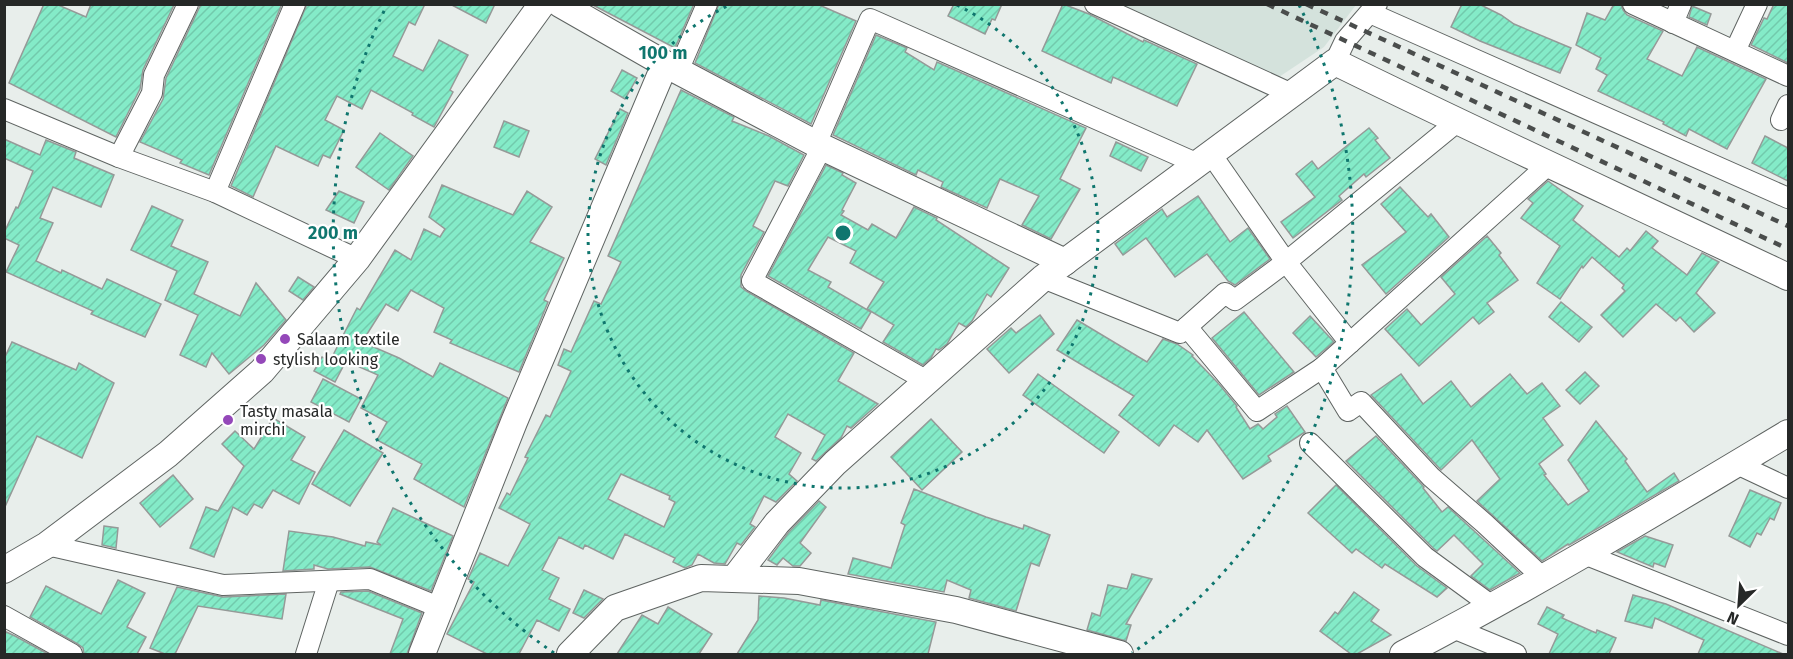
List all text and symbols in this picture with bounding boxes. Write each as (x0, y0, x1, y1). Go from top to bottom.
text: 100 m (639, 42, 687, 64)
text: 200 m (308, 222, 358, 244)
centre of rings (833, 223, 853, 243)
place label: Salaam textile (297, 330, 400, 349)
marker: Salaam textile (278, 332, 292, 346)
place label: stylish looking (273, 350, 379, 369)
marker: stylish looking (254, 352, 268, 366)
place label: Tasty masala mirchi (240, 402, 333, 439)
marker: Tasty masala mirchi (221, 413, 235, 427)
north arrow (1709, 575, 1769, 635)
text: N (1724, 607, 1742, 629)

